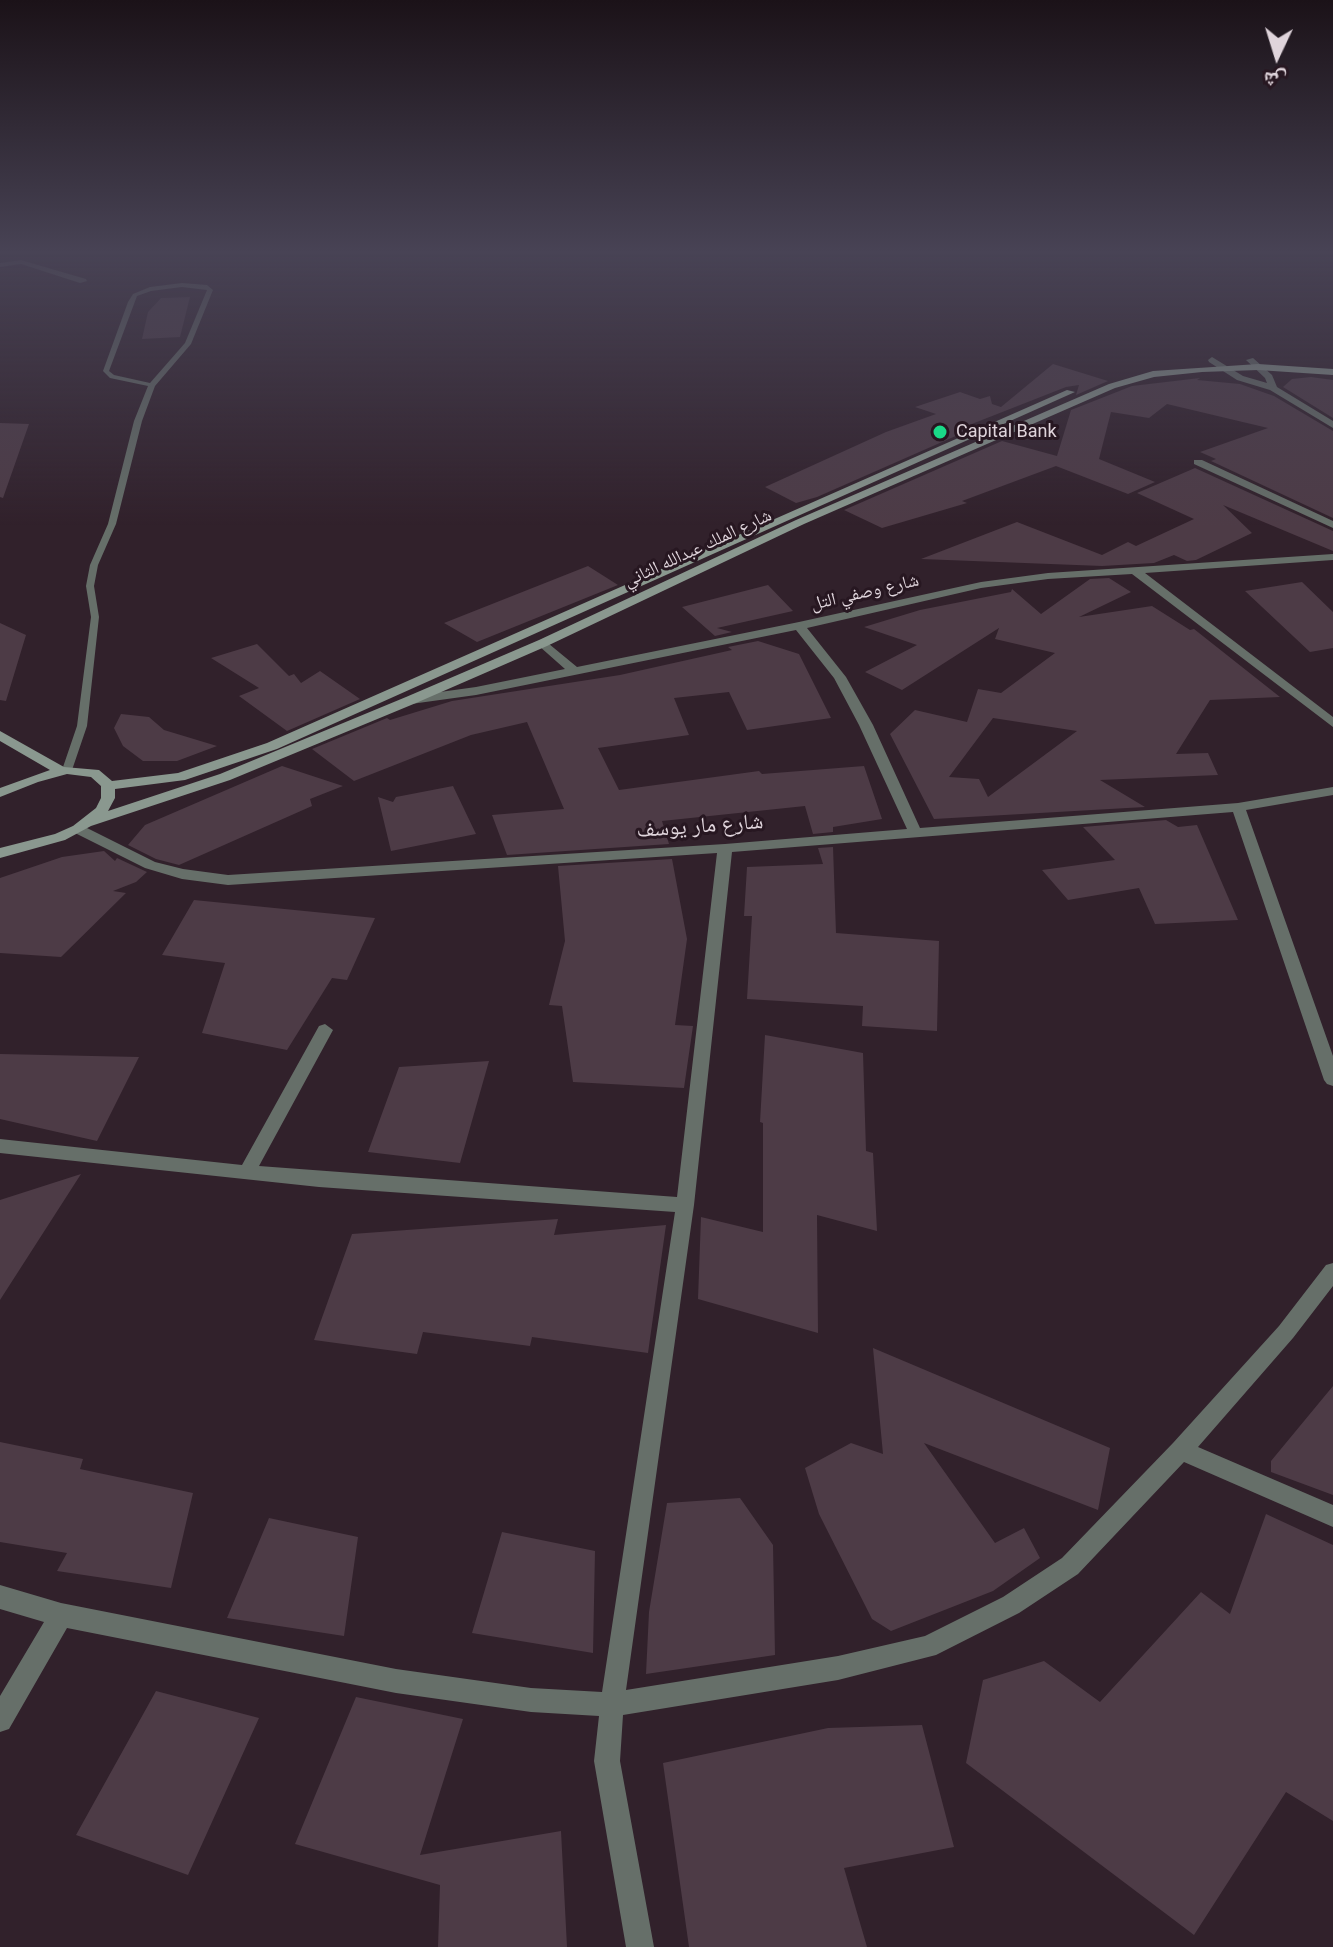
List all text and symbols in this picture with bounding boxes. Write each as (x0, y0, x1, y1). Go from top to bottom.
north arrow (1237, 16, 1317, 96)
text: ش (1263, 67, 1288, 94)
place label: Capital Bank (956, 421, 1057, 443)
marker: Capital Bank (931, 423, 949, 441)
street label: شارع الملك عبدالله الثاني (621, 505, 775, 593)
street label: شارع وصفي التل (809, 570, 921, 616)
street label: شارع مار يوسف (636, 809, 764, 845)

